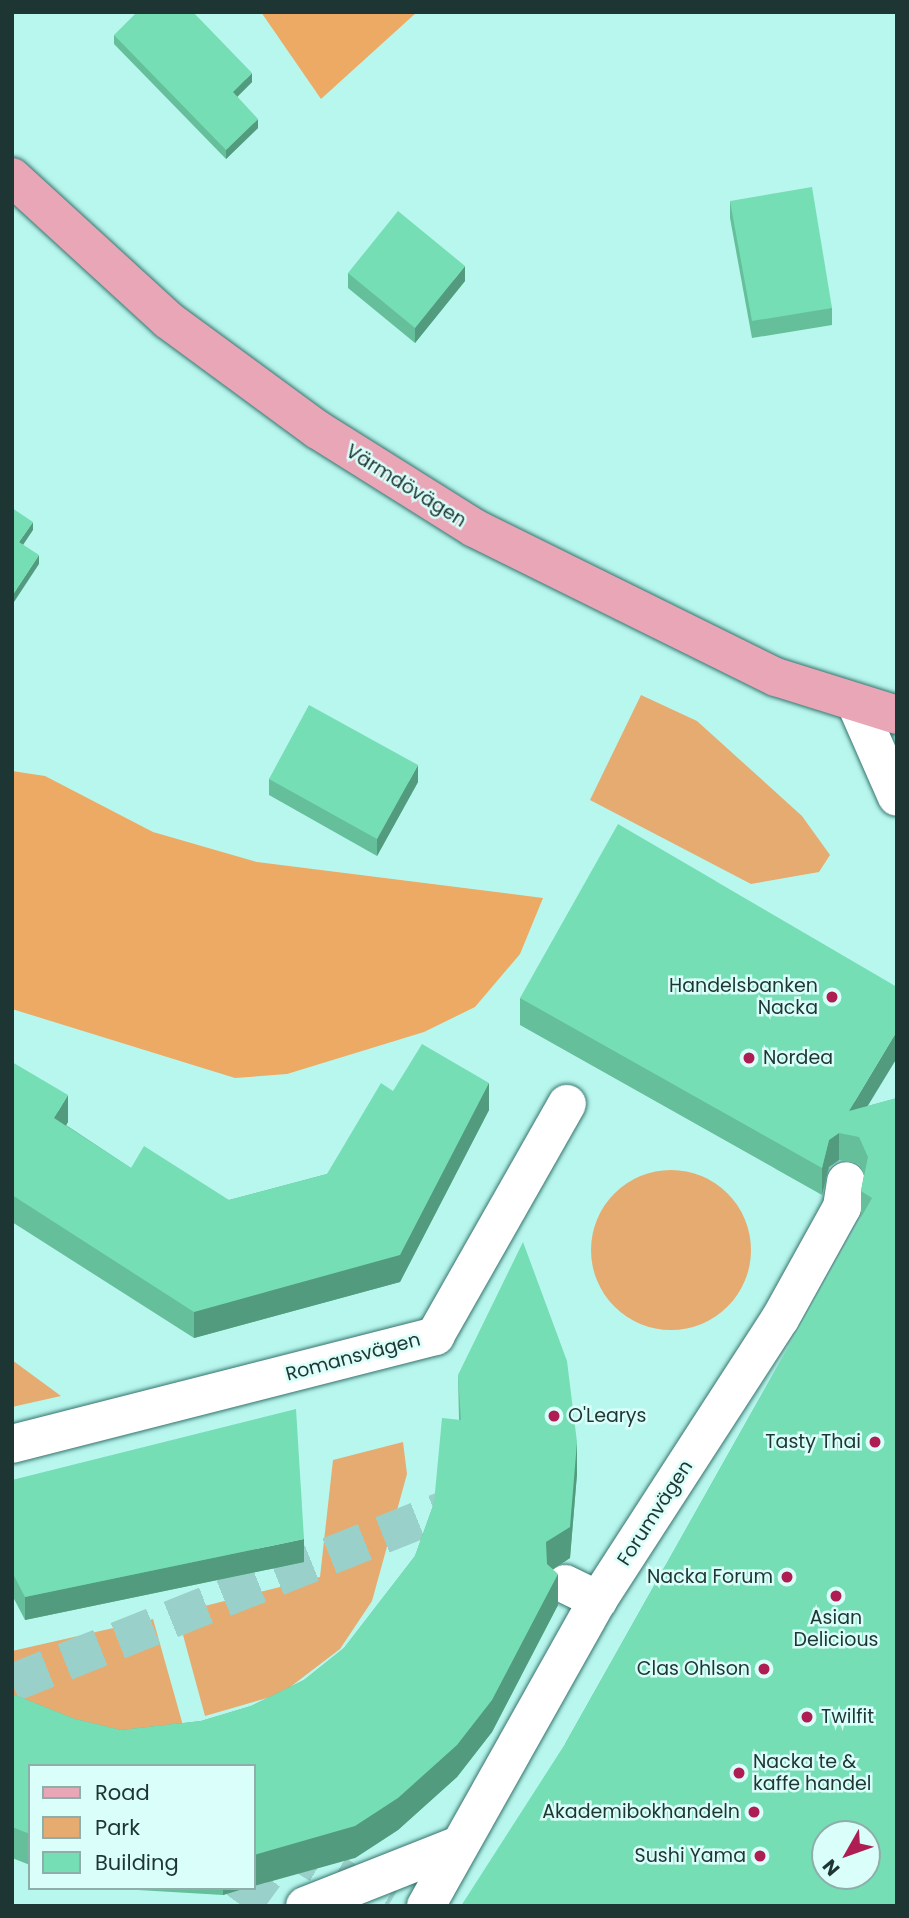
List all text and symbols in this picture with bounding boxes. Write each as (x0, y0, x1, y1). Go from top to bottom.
street label: Värmdövägen (342, 440, 470, 532)
place label: Handelsbanken Nacka (669, 975, 818, 1019)
marker: Handelsbanken Nacka (824, 989, 840, 1005)
place label: Nordea (763, 1047, 833, 1069)
marker: Nordea (741, 1050, 757, 1066)
street label: Romansvägen (283, 1328, 423, 1386)
place label: O'Learys (568, 1405, 646, 1427)
marker: O'Learys (546, 1408, 562, 1424)
place label: Tasty Thai (765, 1431, 861, 1453)
marker: Tasty Thai (867, 1434, 883, 1450)
street label: Forumvägen (613, 1456, 697, 1570)
place label: Nacka Forum (647, 1566, 773, 1588)
marker: Nacka Forum (779, 1569, 795, 1585)
marker: Asian Delicious (828, 1588, 844, 1604)
place label: Asian Delicious (793, 1607, 879, 1651)
place label: Clas Ohlson (637, 1658, 750, 1680)
marker: Clas Ohlson (756, 1661, 772, 1677)
place label: Twilfit (821, 1706, 874, 1728)
marker: Twilfit (799, 1709, 815, 1725)
place label: Nacka te & kaffe handel (753, 1751, 871, 1795)
legend (28, 1764, 256, 1890)
marker: Nacka te & kaffe handel (731, 1765, 747, 1781)
text: Road (95, 1778, 150, 1807)
place label: Akademibokhandeln (542, 1801, 740, 1823)
marker: Akademibokhandeln (746, 1804, 762, 1820)
text: Park (95, 1813, 140, 1842)
north arrow (811, 1820, 881, 1890)
place label: Sushi Yama (635, 1845, 746, 1867)
text: Building (95, 1848, 179, 1877)
marker: Sushi Yama (752, 1848, 768, 1864)
text: N (816, 1853, 846, 1882)

